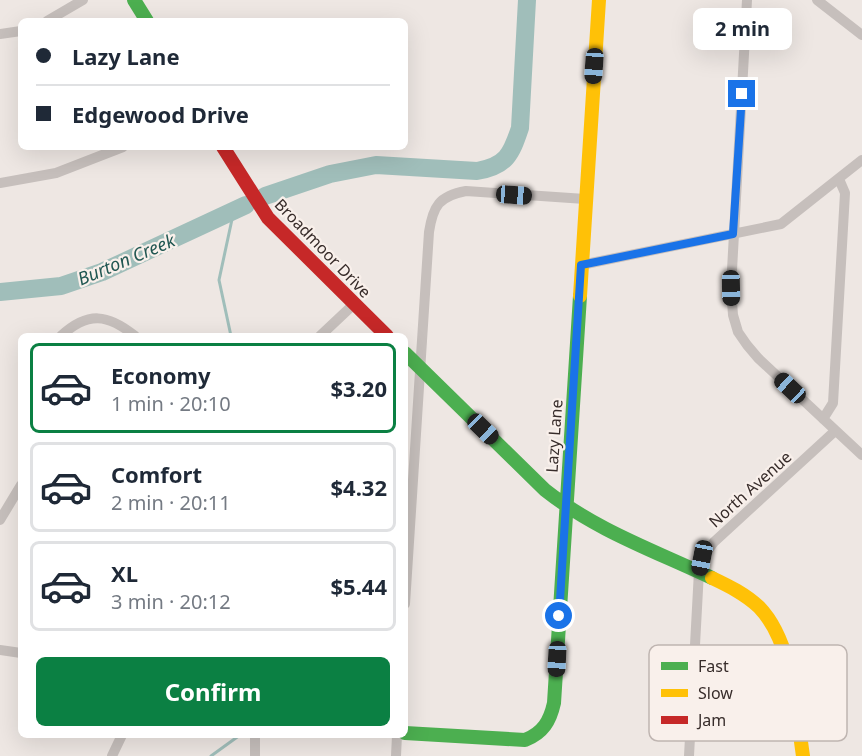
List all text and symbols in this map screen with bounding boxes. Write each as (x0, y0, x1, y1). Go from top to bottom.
callout: 2 min (692, 7, 792, 49)
text: 2 min (715, 15, 770, 42)
text: Lazy Lane (72, 41, 180, 71)
car (584, 47, 604, 85)
route end (728, 80, 755, 107)
text: Edgewood Drive (72, 99, 249, 129)
car (495, 185, 533, 205)
street label: Broadmoor Drive (270, 194, 376, 302)
water label: Burton Creek (74, 227, 179, 290)
car (722, 270, 740, 306)
text: Economy (111, 360, 210, 390)
icon: car (39, 361, 93, 415)
car (771, 369, 809, 407)
text: $3.20 (330, 373, 387, 403)
text: 1 min · 20:10 (111, 390, 231, 417)
street label: Lazy Lane (540, 399, 568, 473)
car (464, 410, 502, 448)
street label: North Avenue (704, 446, 796, 532)
text: Comfort (111, 459, 202, 489)
icon: car (39, 460, 93, 514)
text: $4.32 (330, 472, 387, 502)
text: 2 min · 20:11 (111, 489, 231, 516)
car (690, 539, 714, 577)
text: XL (111, 558, 138, 588)
icon: car (39, 559, 93, 613)
text: $5.44 (330, 571, 387, 601)
text: 3 min · 20:12 (111, 588, 231, 615)
route start (545, 602, 572, 629)
car (547, 641, 567, 677)
legend (649, 645, 847, 741)
text: Fast (698, 655, 729, 677)
button: Confirm (36, 657, 390, 726)
text: Slow (698, 682, 733, 704)
text: Jam (696, 709, 726, 731)

